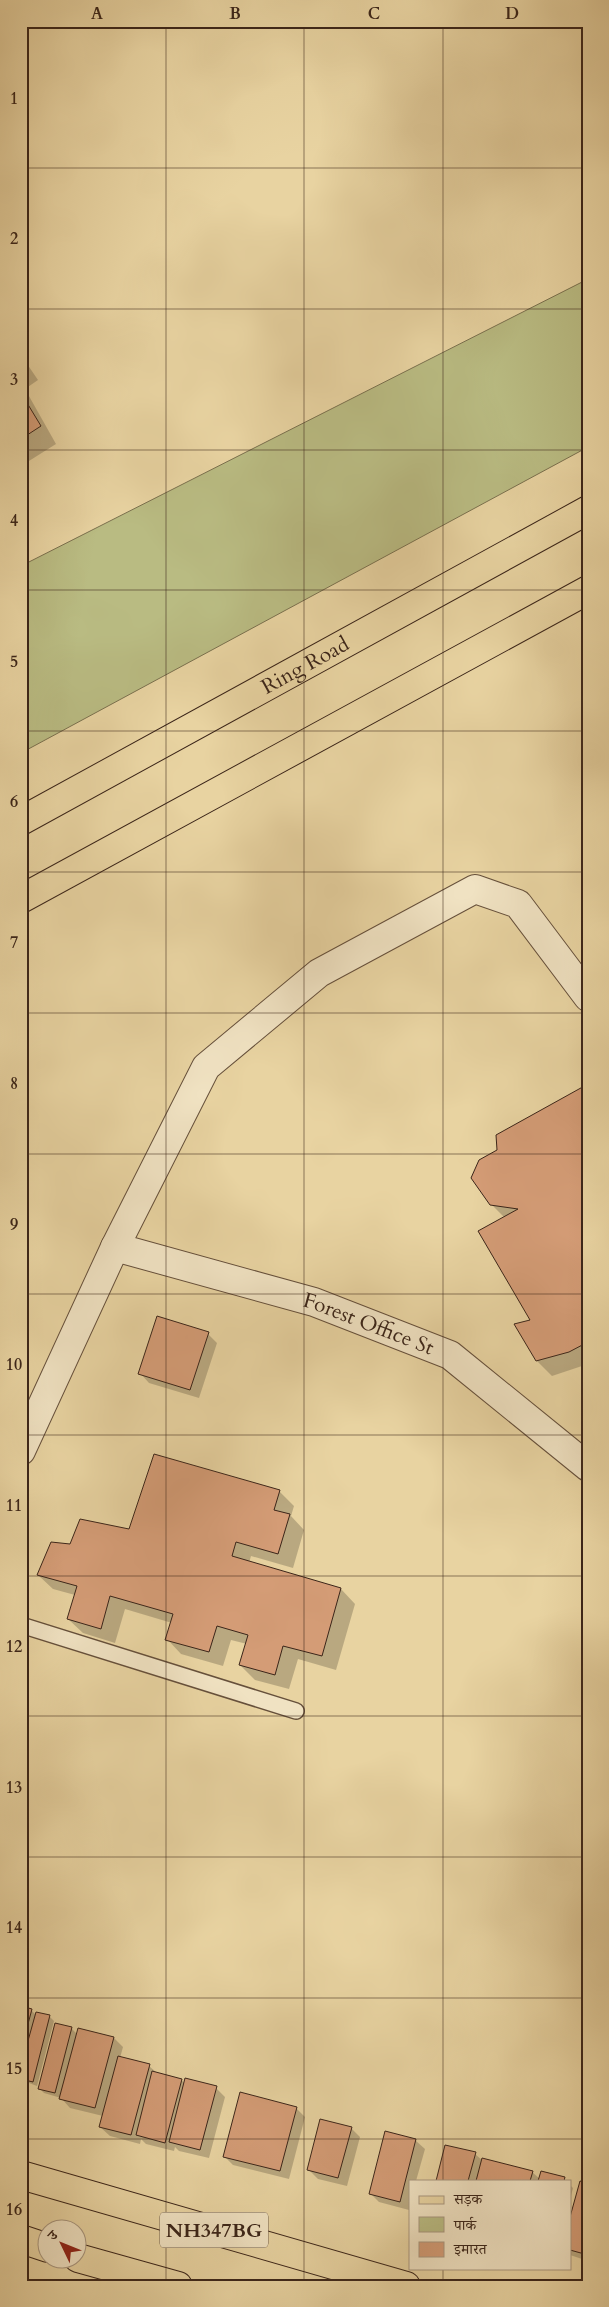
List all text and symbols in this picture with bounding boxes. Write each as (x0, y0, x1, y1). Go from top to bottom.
text: A (91, 3, 103, 25)
text: B (229, 3, 241, 25)
text: C (368, 3, 380, 25)
text: D (505, 3, 519, 25)
text: 1 (10, 88, 18, 110)
text: 2 (10, 228, 18, 250)
text: 3 (10, 369, 18, 391)
text: 4 (10, 510, 18, 532)
street label: Ring Road (256, 630, 354, 701)
text: 5 (10, 651, 18, 673)
text: 6 (10, 791, 18, 813)
text: 7 (10, 932, 18, 954)
text: 8 (10, 1073, 18, 1095)
text: 9 (10, 1214, 18, 1236)
street label: Forest Office St (300, 1286, 438, 1362)
text: 10 (6, 1354, 22, 1376)
text: 11 (6, 1495, 22, 1517)
text: 12 (6, 1636, 22, 1658)
text: 13 (6, 1777, 22, 1799)
text: 14 (6, 1917, 22, 1939)
text: 15 (6, 2058, 22, 2080)
legend (409, 2180, 572, 2270)
text: सड़क (453, 2189, 483, 2209)
text: 16 (6, 2199, 22, 2221)
road number: NH347BG (160, 2212, 268, 2248)
text: पार्क (453, 2215, 477, 2235)
north arrow (38, 2220, 88, 2270)
text: उ (43, 2226, 63, 2245)
text: इमारत (453, 2239, 488, 2259)

